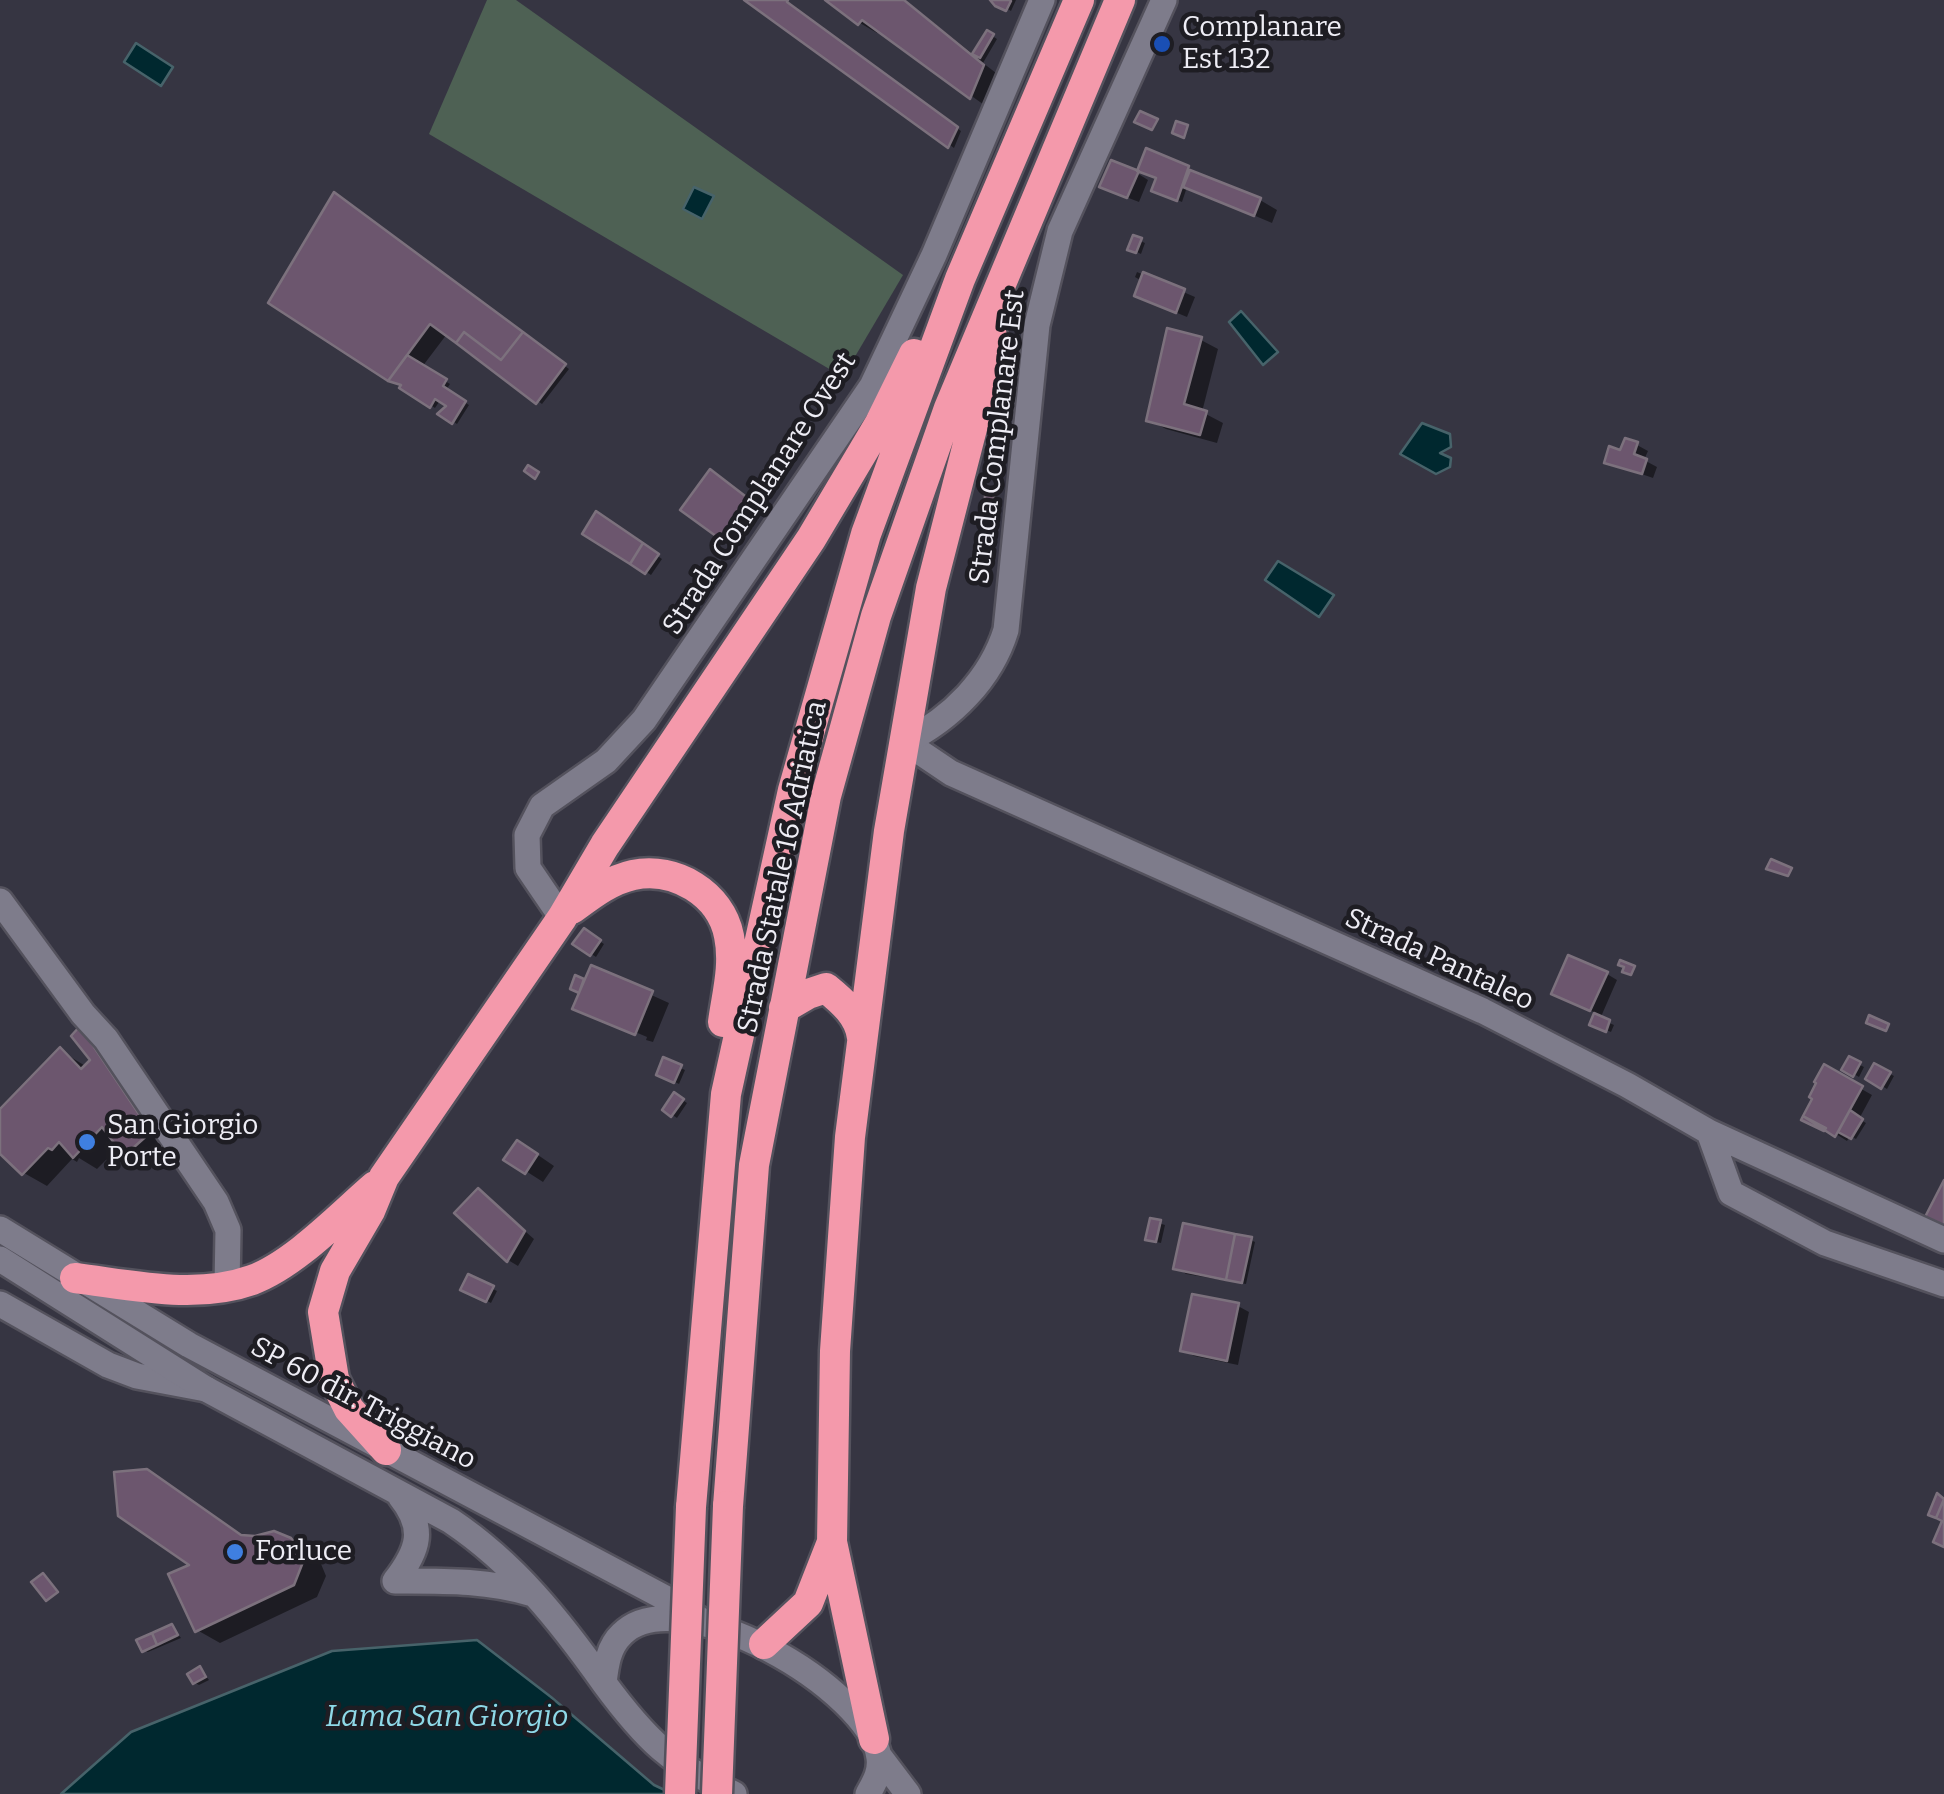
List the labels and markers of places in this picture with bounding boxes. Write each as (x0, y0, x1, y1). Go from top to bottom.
place label: Complanare Est 132 (1182, 11, 1342, 77)
marker: Complanare Est 132 (1151, 33, 1173, 55)
place label: San Giorgio Porte (107, 1109, 258, 1175)
marker: San Giorgio Porte (76, 1131, 98, 1153)
place label: Forluce (255, 1535, 352, 1569)
marker: Forluce (224, 1541, 246, 1563)

